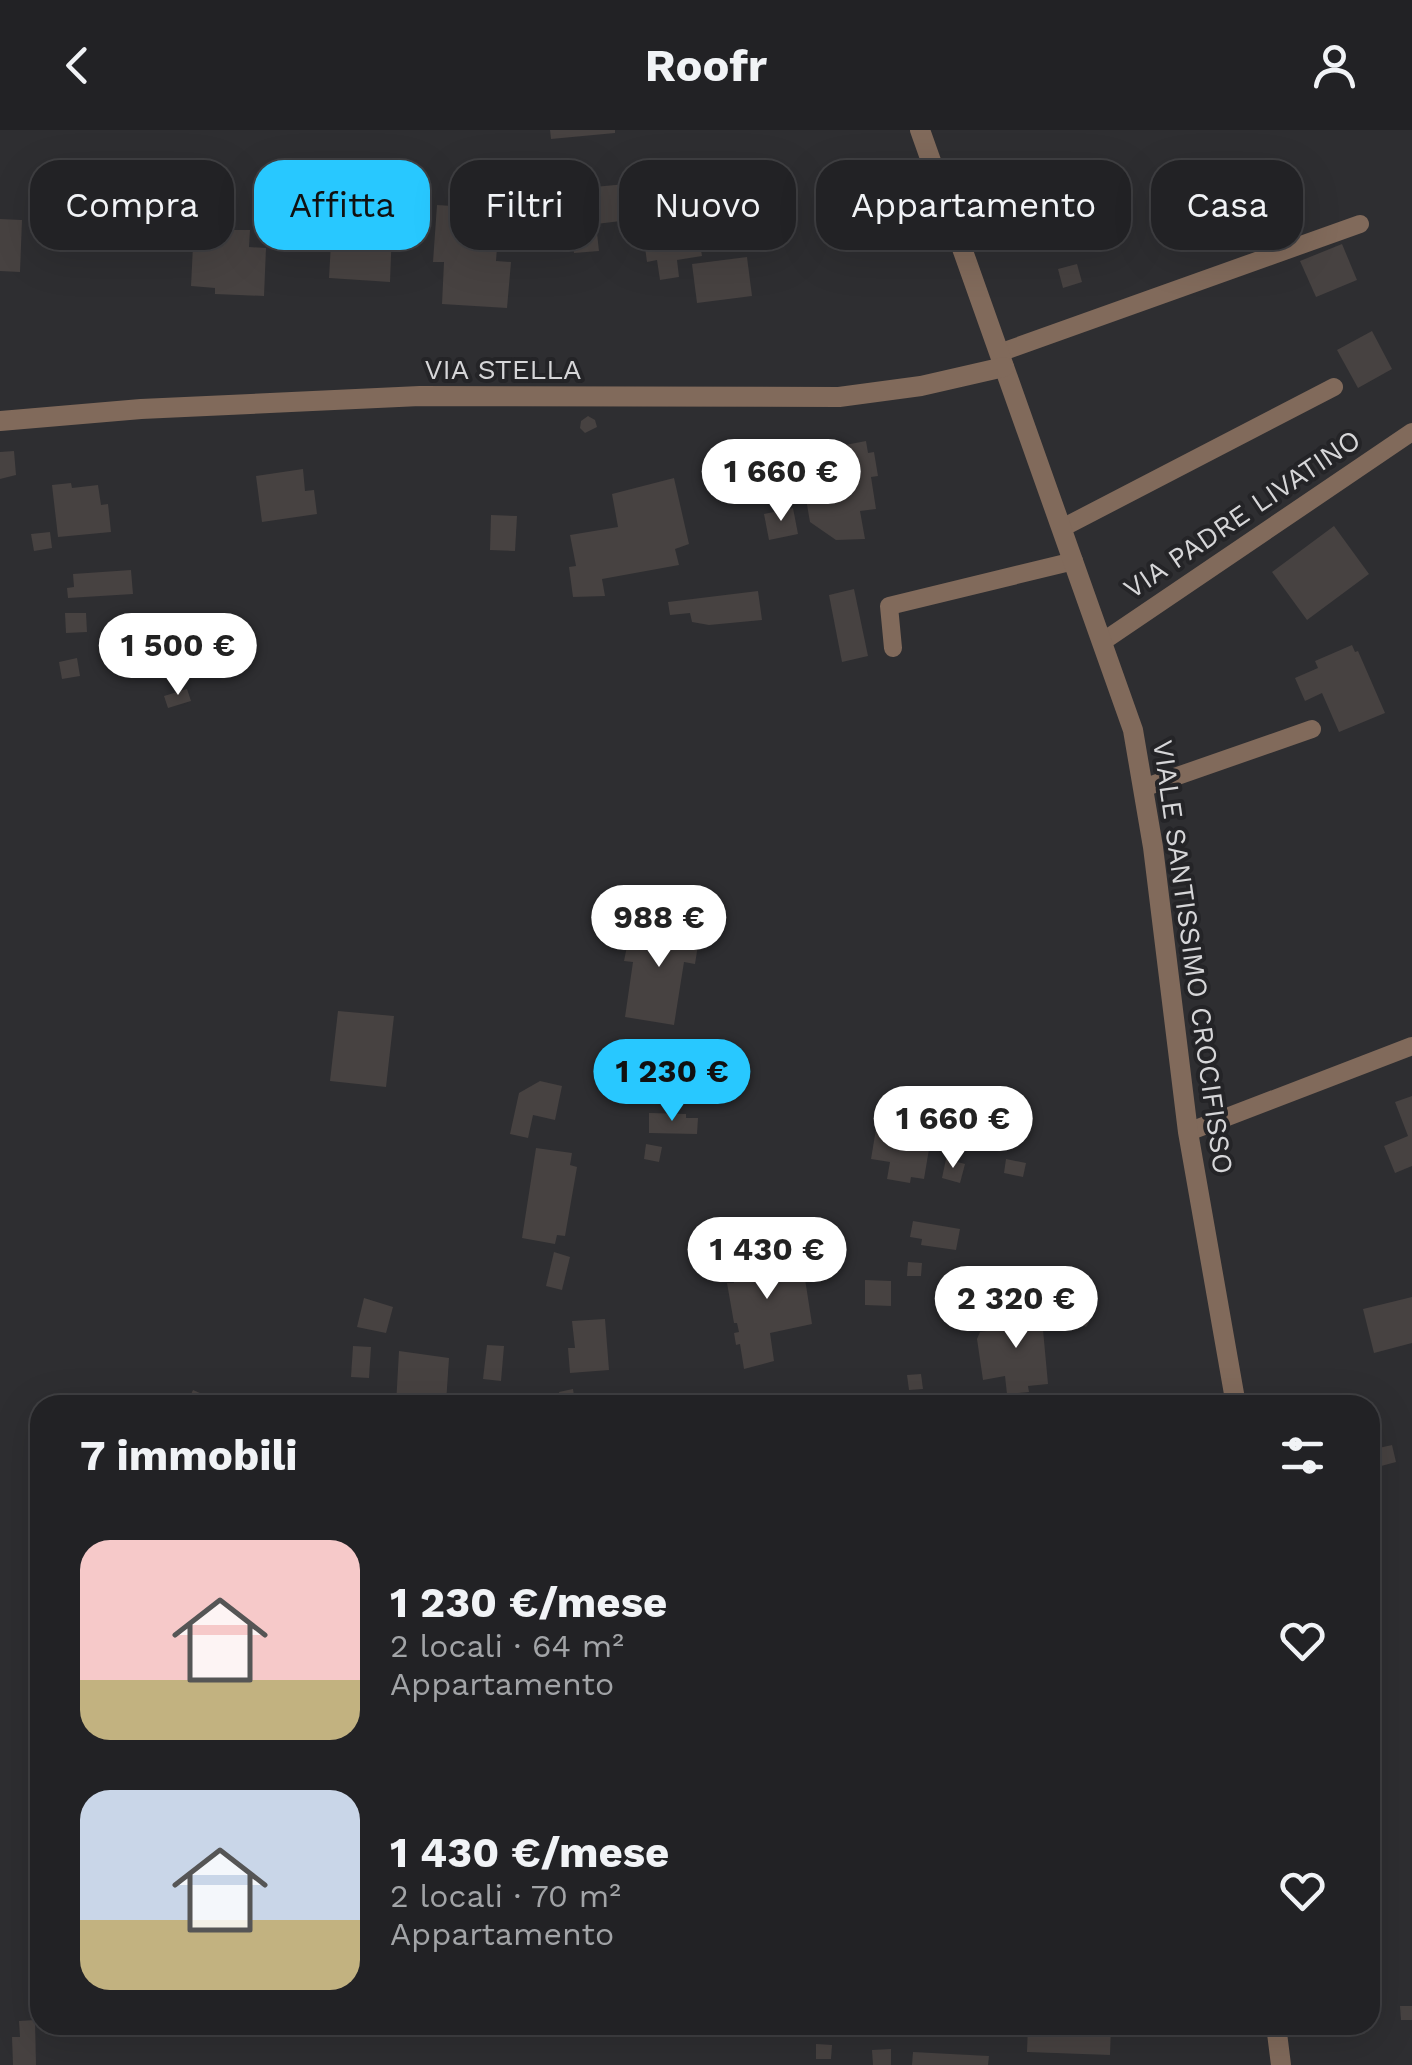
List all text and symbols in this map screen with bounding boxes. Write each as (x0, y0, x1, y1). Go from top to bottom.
icon: back (50, 38, 105, 93)
icon: person (1307, 38, 1362, 93)
text: Roofr (645, 39, 767, 92)
chip: Compra (30, 160, 234, 250)
chip: Affitta (254, 160, 430, 250)
chip: Filtri (450, 160, 599, 250)
chip: Nuovo (619, 160, 796, 250)
chip: Appartamento (816, 160, 1131, 250)
chip: Casa (1151, 160, 1303, 250)
street label: VIA STELLA (424, 353, 582, 386)
street label: VIA PADRE LIVATINO (1118, 423, 1366, 605)
pin: 1 660 € (689, 439, 873, 524)
text: 1 660 € (724, 452, 838, 490)
pin: 1 500 € (86, 613, 270, 698)
text: 1 500 € (121, 626, 235, 664)
street label: VIALE SANTISSIMO CROCIFISSO (1146, 738, 1240, 1176)
pin: 988 € (589, 885, 729, 970)
text: 988 € (613, 898, 705, 936)
pin: 1 230 € (580, 1039, 764, 1124)
text: 1 230 € (615, 1052, 729, 1090)
pin: 1 660 € (861, 1086, 1045, 1171)
text: 1 660 € (896, 1099, 1010, 1137)
pin: 1 430 € (675, 1217, 859, 1302)
text: 1 430 € (710, 1230, 824, 1268)
pin: 2 320 € (924, 1266, 1108, 1351)
text: 2 320 € (957, 1279, 1075, 1317)
icon: filters (1275, 1428, 1330, 1483)
text: 7 immobili (80, 1431, 297, 1480)
text: 1 230 €/mese (390, 1578, 667, 1627)
icon: home (160, 1580, 280, 1700)
icon: heart (1275, 1613, 1330, 1668)
text: 2 locali · 64 m² (390, 1627, 624, 1665)
text: Appartamento (390, 1665, 614, 1703)
text: 1 430 €/mese (390, 1828, 669, 1877)
icon: home (160, 1830, 280, 1950)
icon: heart (1275, 1863, 1330, 1918)
text: 2 locali · 70 m² (390, 1877, 621, 1915)
text: Appartamento (390, 1915, 614, 1953)

